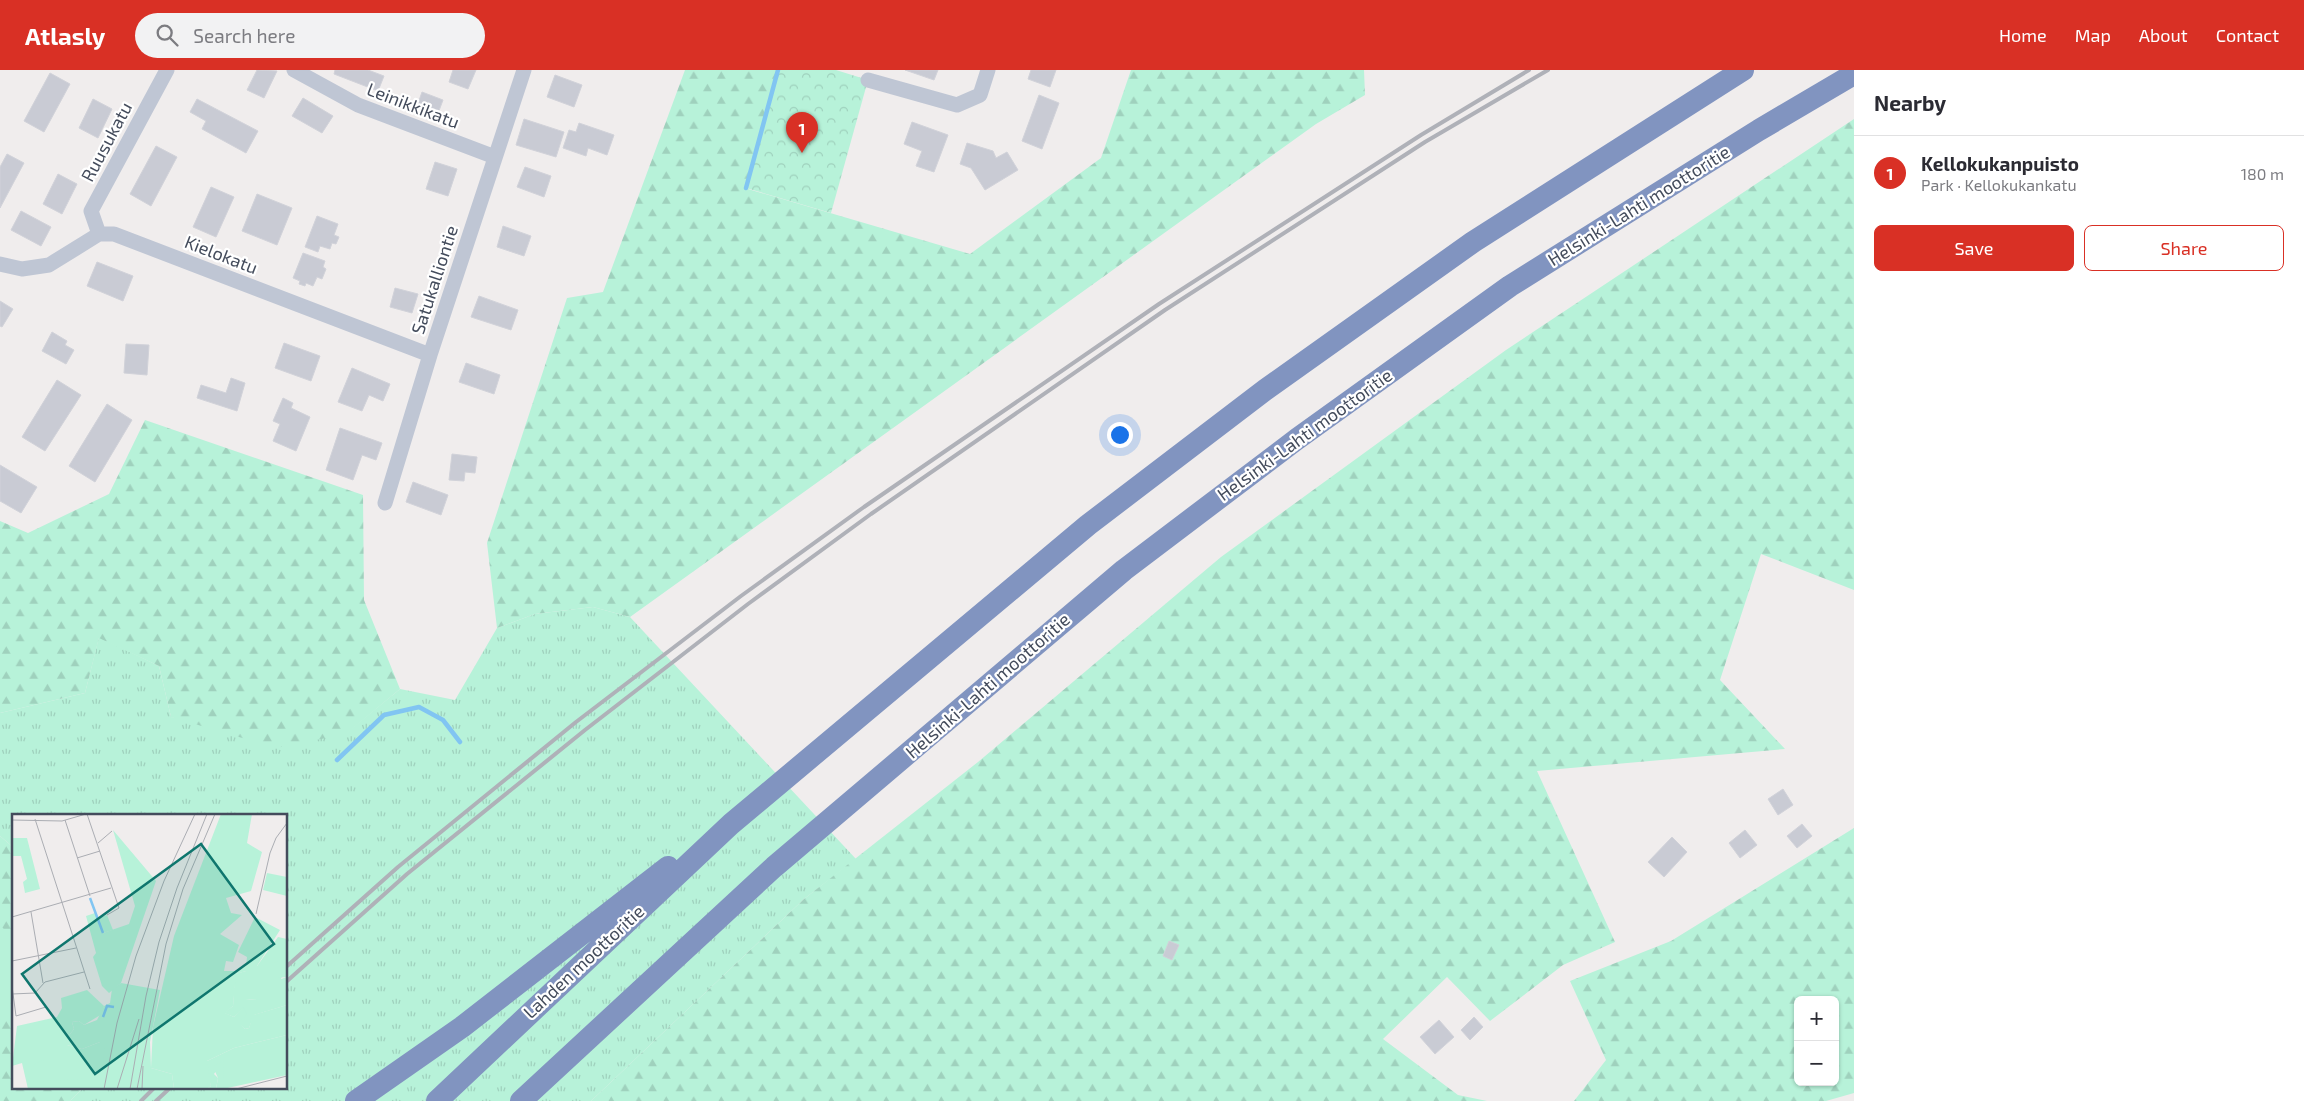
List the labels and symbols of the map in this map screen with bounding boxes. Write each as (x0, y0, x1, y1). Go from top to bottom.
street label: Leinikkikatu (364, 77, 463, 133)
street label: Ruusukatu (76, 98, 136, 185)
pin: 1 (786, 112, 818, 153)
street label: Helsinki-Lahti moottoritie (1543, 140, 1734, 270)
street label: Satukalliontie (406, 223, 462, 337)
street label: Kielokatu (182, 230, 261, 278)
street label: Helsinki-Lahti moottoritie (1213, 363, 1396, 505)
your location (1107, 422, 1133, 448)
street label: Helsinki-Lahti moottoritie (901, 608, 1074, 763)
inset map (12, 814, 288, 1088)
street label: Lahden moottoritie (518, 900, 648, 1023)

